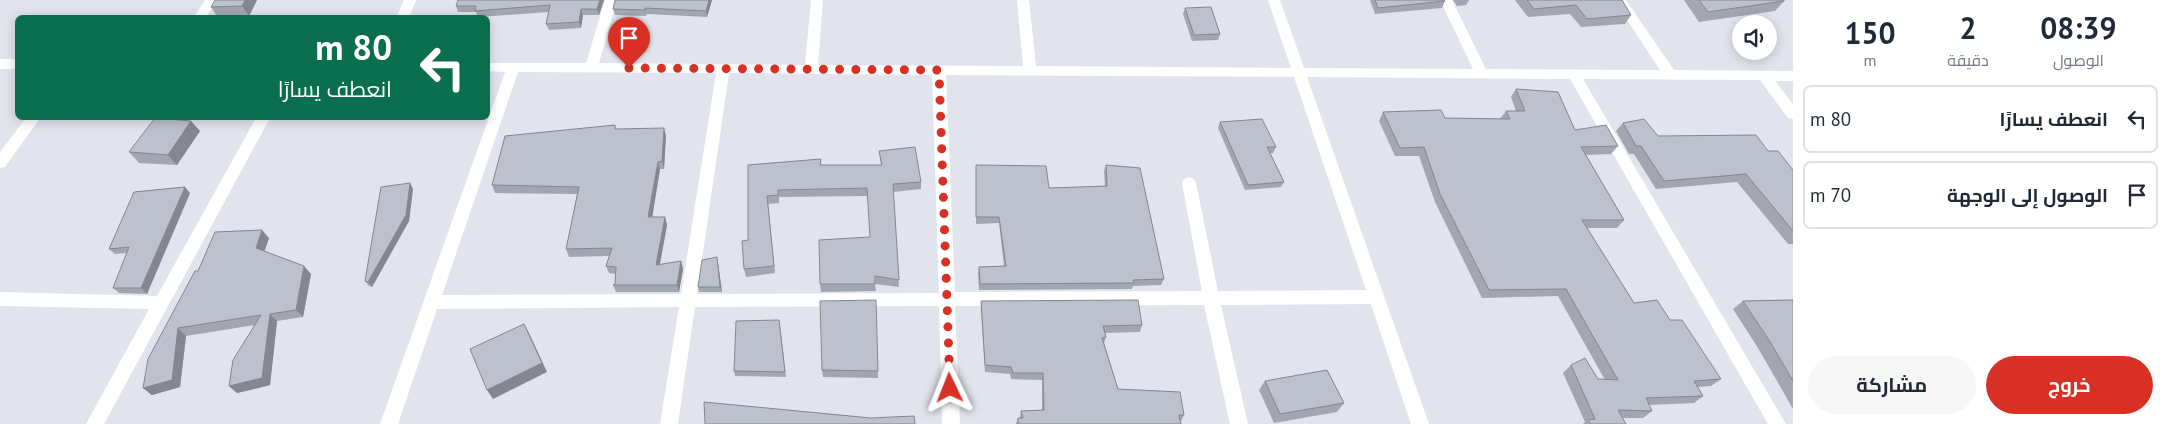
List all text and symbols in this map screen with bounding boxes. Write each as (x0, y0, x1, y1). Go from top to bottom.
text: 2 (1959, 8, 1976, 47)
text: 08:39 (2040, 8, 2116, 47)
text: 150 (1845, 13, 1896, 52)
map controls (1732, 15, 1777, 60)
button: sound (1732, 15, 1777, 60)
pin (608, 17, 650, 68)
text: 80 m (315, 24, 392, 70)
icon: arrive (615, 24, 643, 52)
icon: left (410, 35, 475, 100)
text: m (1864, 50, 1877, 70)
text: دقيقة (1947, 50, 1989, 70)
text: الوصول (2053, 50, 2104, 70)
text: انعطف يسارًا (278, 75, 392, 103)
icon: left (2123, 105, 2151, 133)
text: 80 m (1810, 107, 1851, 131)
text: انعطف يسارًا (2000, 107, 2108, 131)
icon: arrive (2123, 181, 2151, 209)
text: 70 m (1810, 183, 1851, 207)
text: الوصول إلى الوجهة (1947, 183, 2108, 207)
button: مشاركة (1808, 356, 1976, 414)
button: خروج (1986, 356, 2153, 414)
position arrow (923, 361, 975, 413)

